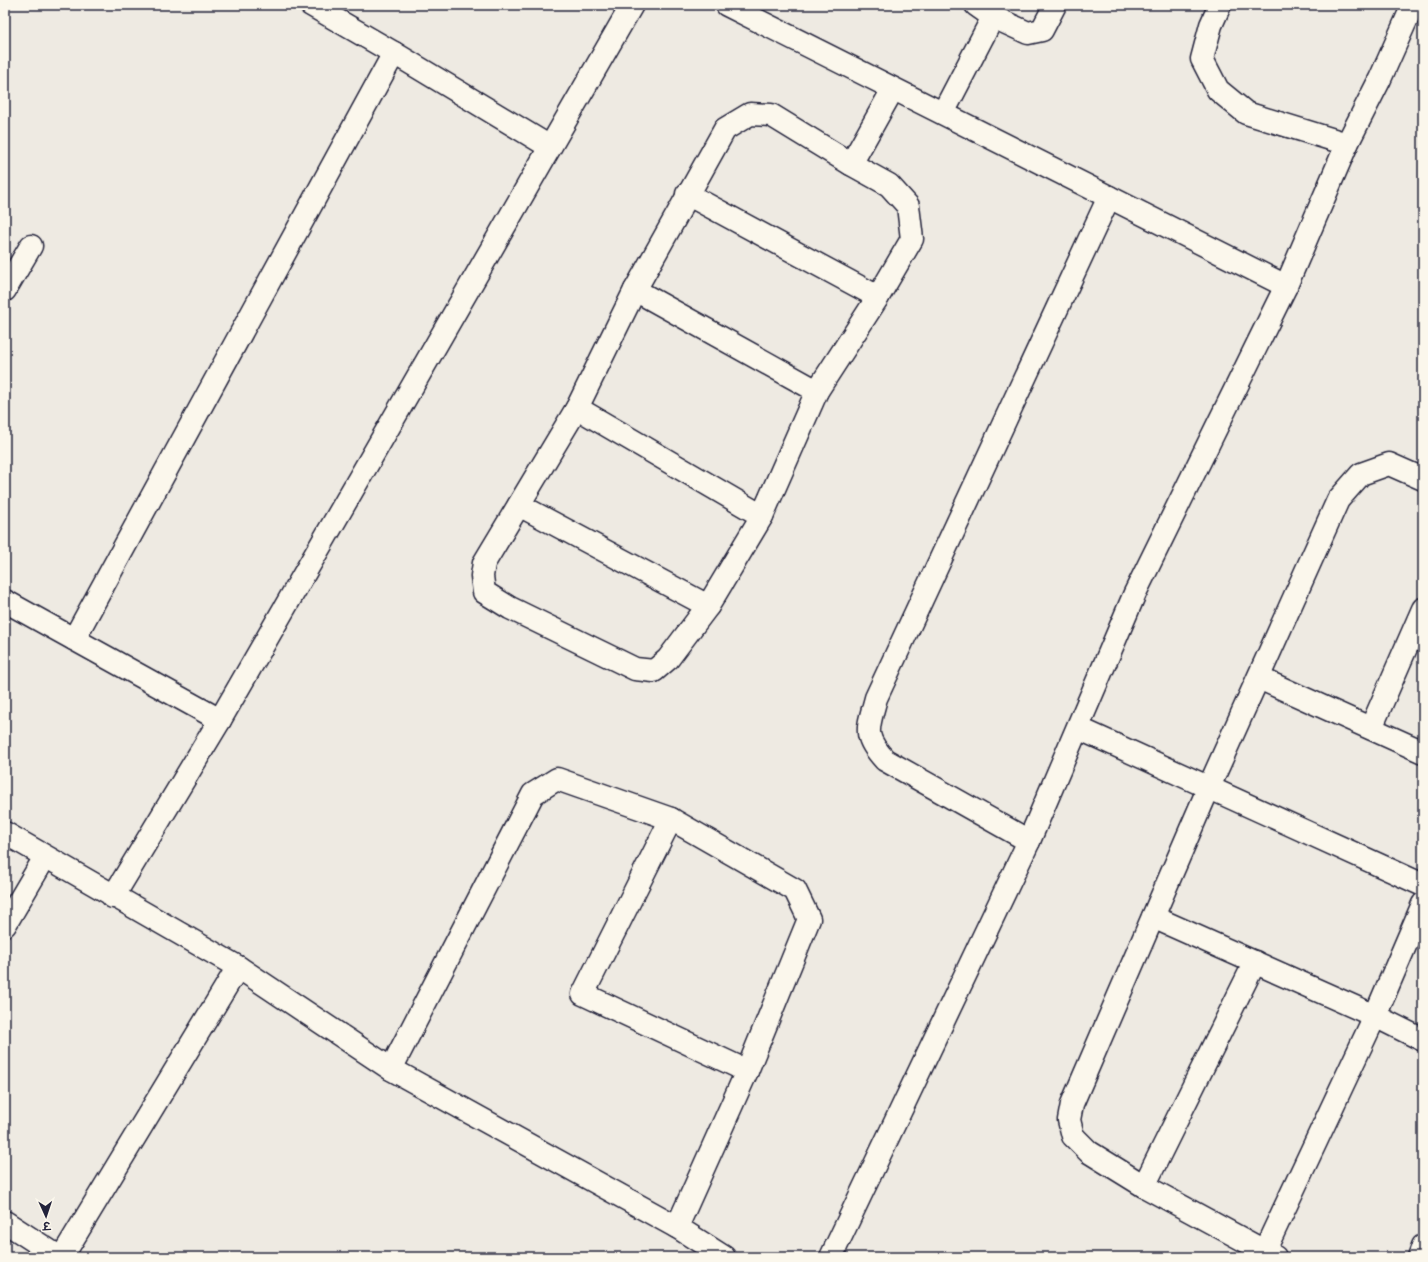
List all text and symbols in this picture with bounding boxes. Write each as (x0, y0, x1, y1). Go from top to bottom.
north arrow (26, 1196, 66, 1236)
text: उ (41, 1218, 52, 1233)

